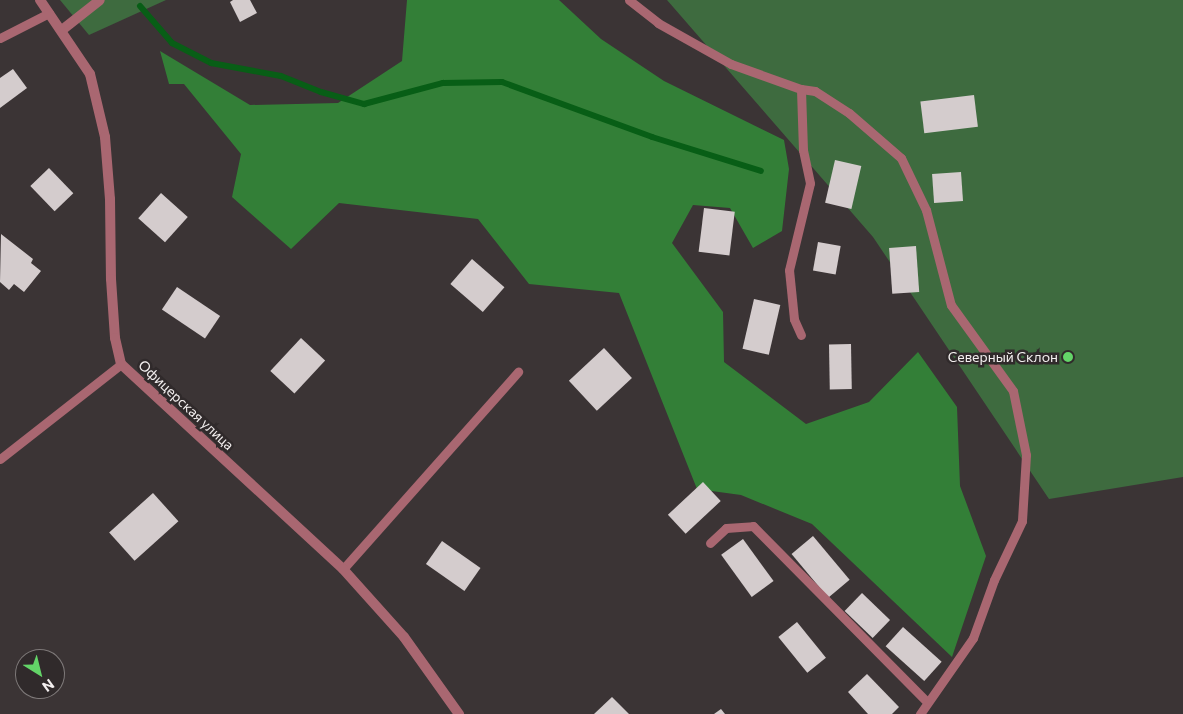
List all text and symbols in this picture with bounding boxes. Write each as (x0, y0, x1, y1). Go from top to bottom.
place label: Северный Склон (948, 349, 1058, 365)
marker: Северный Склон (1062, 351, 1074, 363)
street label: Офицерская улица (135, 356, 237, 454)
north arrow (15, 649, 65, 699)
text: N (39, 676, 58, 696)

